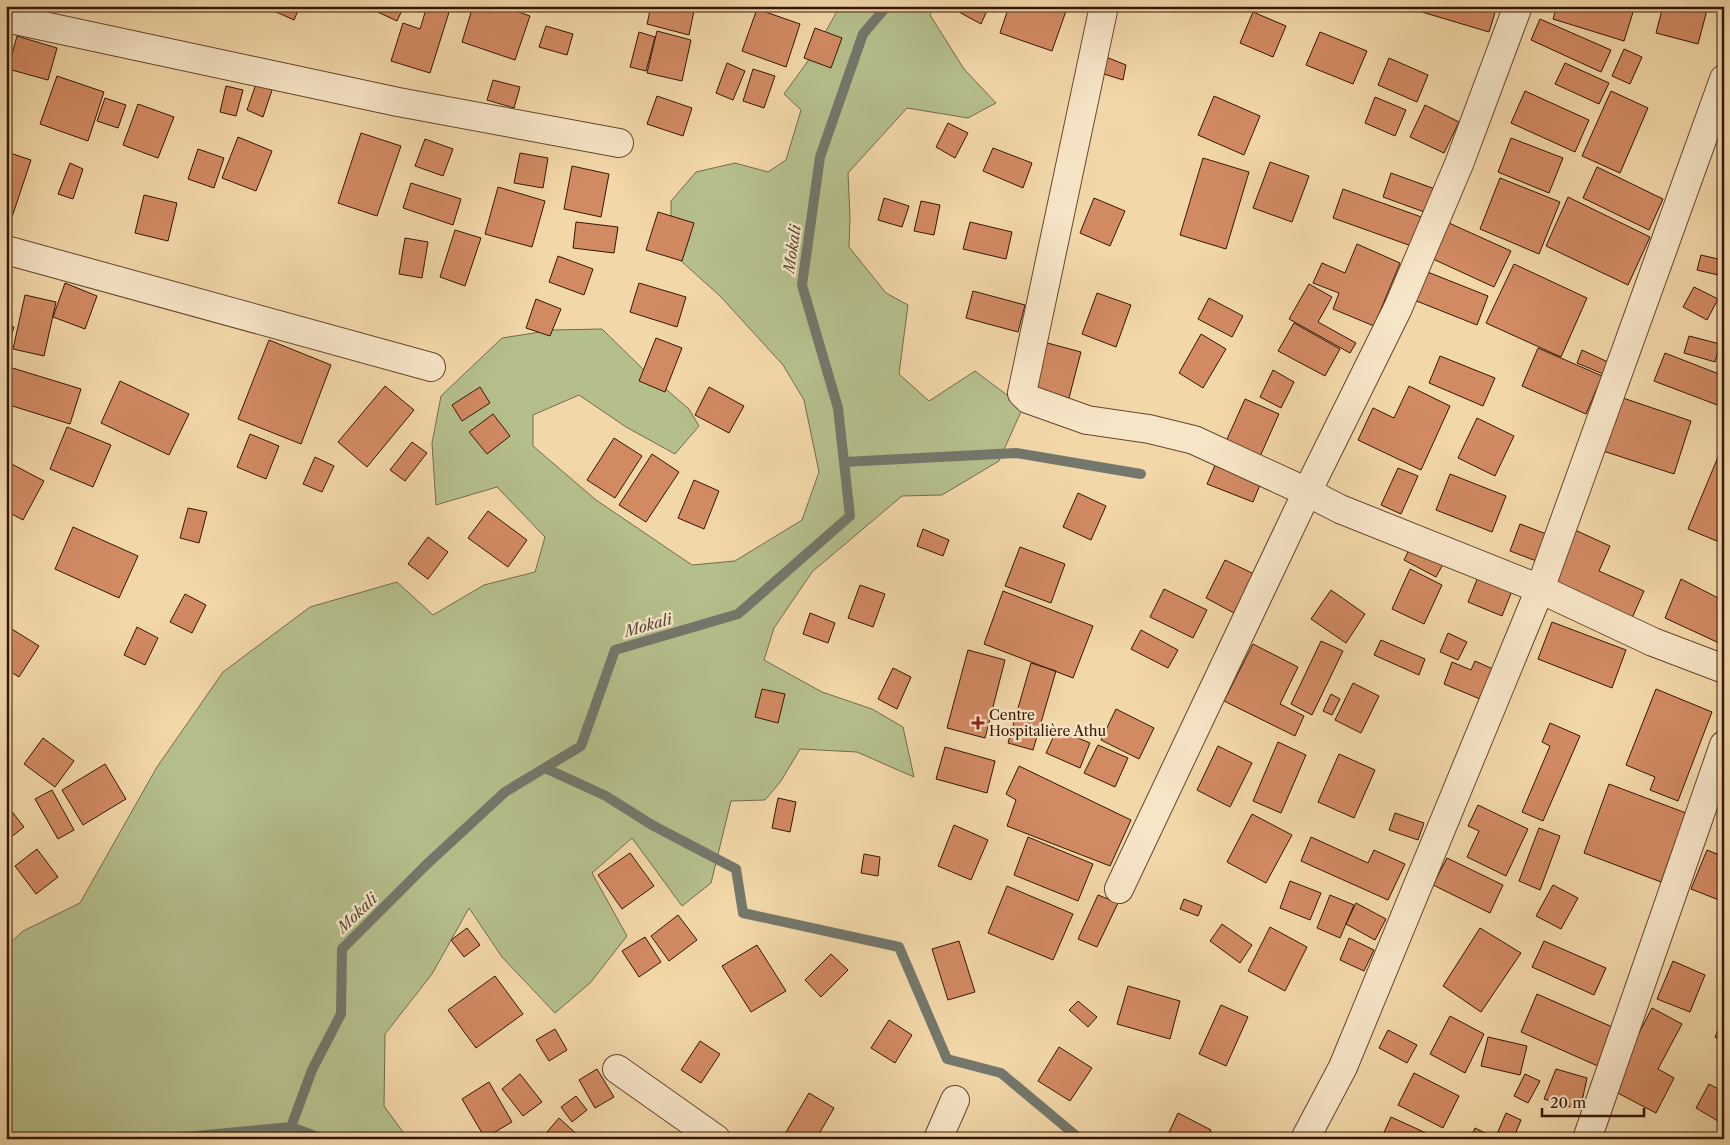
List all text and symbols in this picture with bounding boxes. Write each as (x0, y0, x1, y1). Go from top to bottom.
water label: Mokali (779, 222, 805, 276)
water label: Mokali (620, 609, 675, 641)
place label: Centre Hospitalière Athu (989, 706, 1106, 740)
marker: Centre Hospitalière Athu (971, 716, 985, 730)
water label: Mokali (331, 888, 382, 938)
scale bar (1542, 1085, 1645, 1117)
text: 20 m (1550, 1093, 1586, 1112)

